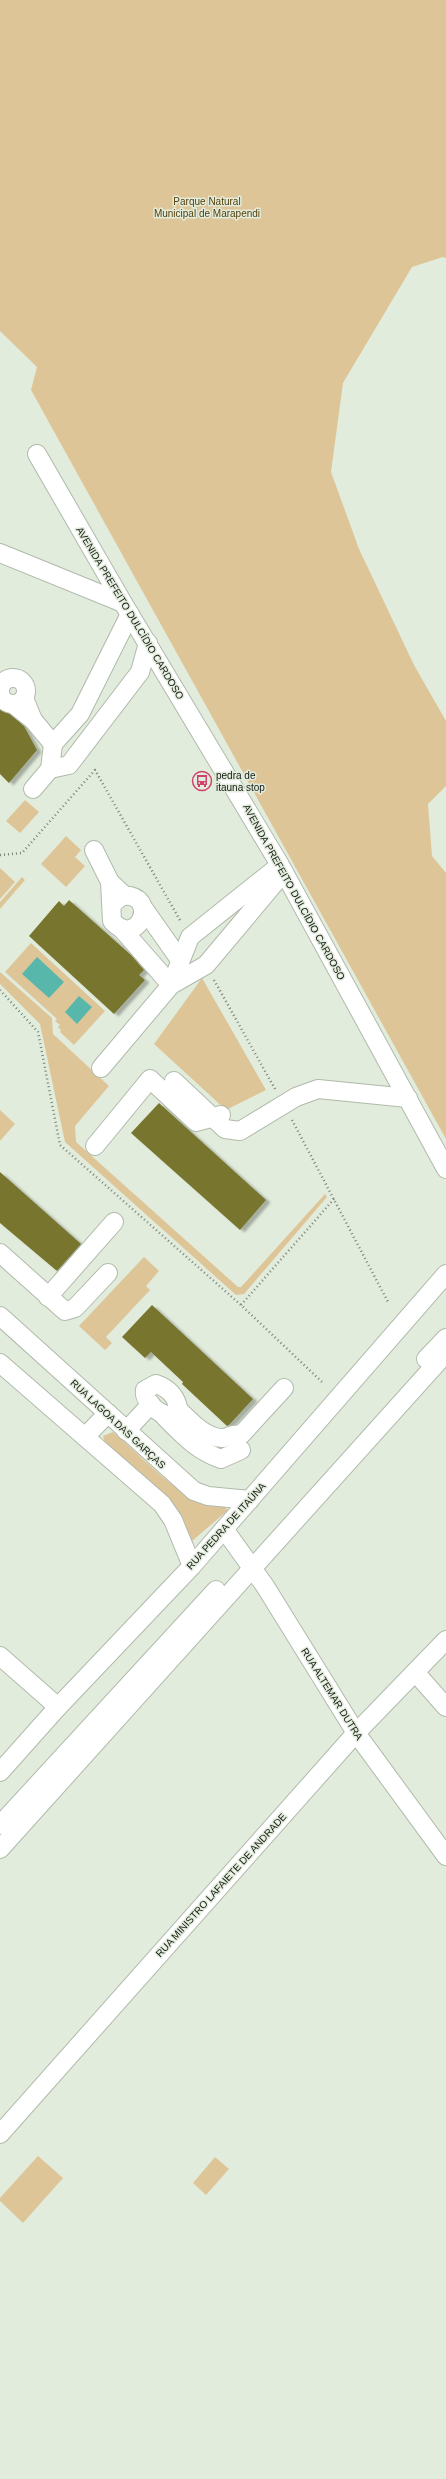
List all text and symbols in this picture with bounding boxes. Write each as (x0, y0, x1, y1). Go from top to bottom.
park label: Parque Natural Municipal de Marapendi (154, 196, 260, 219)
street label: AVENIDA PREFEITO DULCÍDIO CARDOSO (74, 524, 187, 701)
bus stop icon: pedra de itauna stop (191, 770, 213, 792)
place label: pedra de itauna stop (216, 770, 265, 793)
street label: AVENIDA PREFEITO DULCÍDIO CARDOSO (241, 802, 348, 982)
street label: RUA LAGOA DAS GARÇAS (68, 1377, 168, 1471)
street label: RUA PEDRA DE ITAÚNA (183, 1480, 268, 1572)
street label: RUA ALTEMAR DUTRA (299, 1646, 365, 1742)
street label: RUA MINISTRO LAFAIETE DE ANDRADE (154, 1811, 289, 1959)

